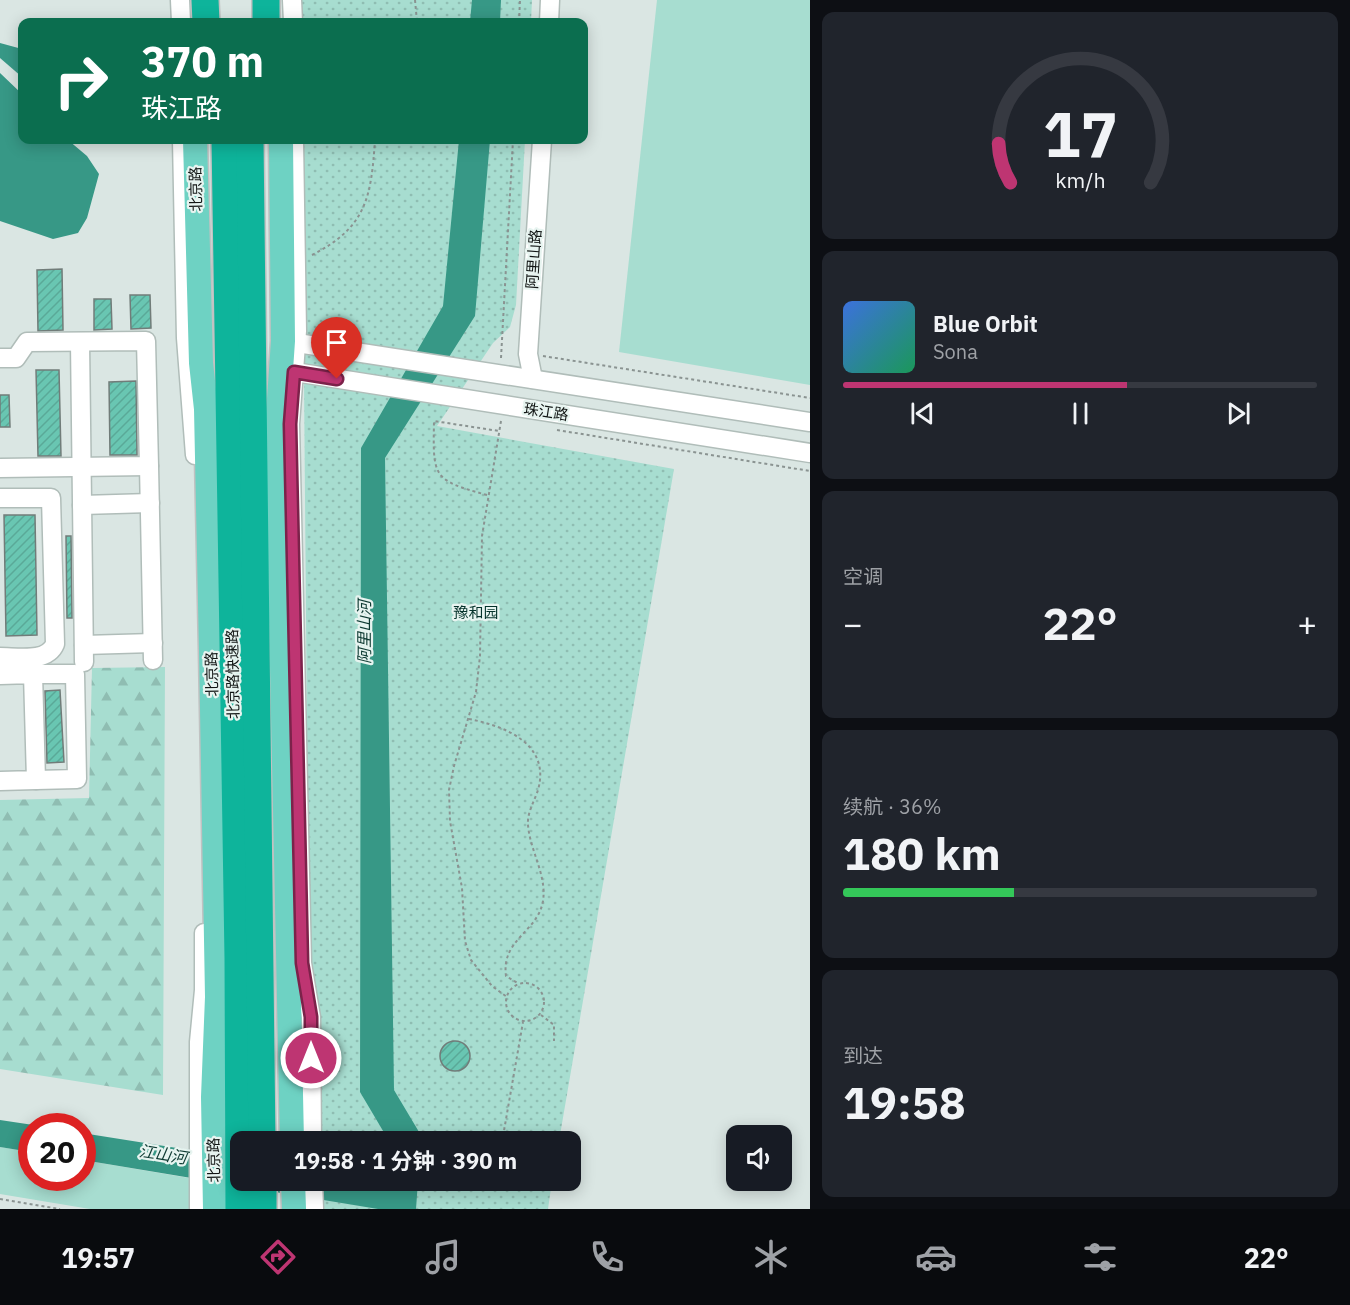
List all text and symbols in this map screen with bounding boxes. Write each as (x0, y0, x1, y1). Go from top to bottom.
text: 370 m (141, 34, 264, 89)
icon: right (42, 42, 120, 120)
text: 珠江路 (141, 90, 222, 125)
text: 17 (1043, 93, 1117, 174)
street label: 北京路 (186, 166, 205, 212)
text: km/h (1055, 166, 1105, 194)
street label: 阿里山路 (522, 228, 545, 290)
text: Blue Orbit (933, 309, 1038, 338)
pin (311, 317, 362, 379)
icon: arrive (320, 326, 353, 359)
text: Sona (933, 338, 978, 365)
icon: previous (906, 397, 939, 430)
icon: pause (1064, 397, 1097, 430)
icon: next (1222, 397, 1255, 430)
street label: 珠江路 (522, 399, 570, 424)
text: 空调 (843, 563, 883, 590)
text: 22° (1042, 594, 1118, 652)
water label: 阿里山河 (354, 597, 374, 664)
text: − (843, 602, 863, 645)
text: + (1297, 602, 1317, 645)
park label: 豫和园 (453, 603, 499, 622)
street label: 北京路快速路 (222, 629, 243, 719)
street label: 北京路 (202, 651, 221, 697)
text: 续航 · 36% (843, 793, 942, 820)
text: 180 km (843, 824, 1001, 882)
position arrow (279, 1026, 343, 1090)
text: 到达 (843, 1042, 883, 1069)
text: 19:58 (843, 1073, 966, 1131)
speed limit sign: 20 (18, 1113, 96, 1191)
map controls (726, 1125, 792, 1191)
button: sound (726, 1125, 792, 1191)
street label: 北京路 (204, 1137, 223, 1183)
water label: 江山河 (138, 1140, 191, 1168)
text: 19:58 · 1 分钟 · 390 m (294, 1146, 517, 1175)
icon: directions (257, 1236, 299, 1278)
icon: music (422, 1236, 464, 1278)
icon: phone (586, 1236, 628, 1278)
icon: climate (750, 1236, 792, 1278)
icon: car (915, 1236, 957, 1278)
icon: filters (1079, 1236, 1121, 1278)
text: 19:57 (61, 1240, 135, 1275)
text: 22° (1244, 1240, 1289, 1275)

